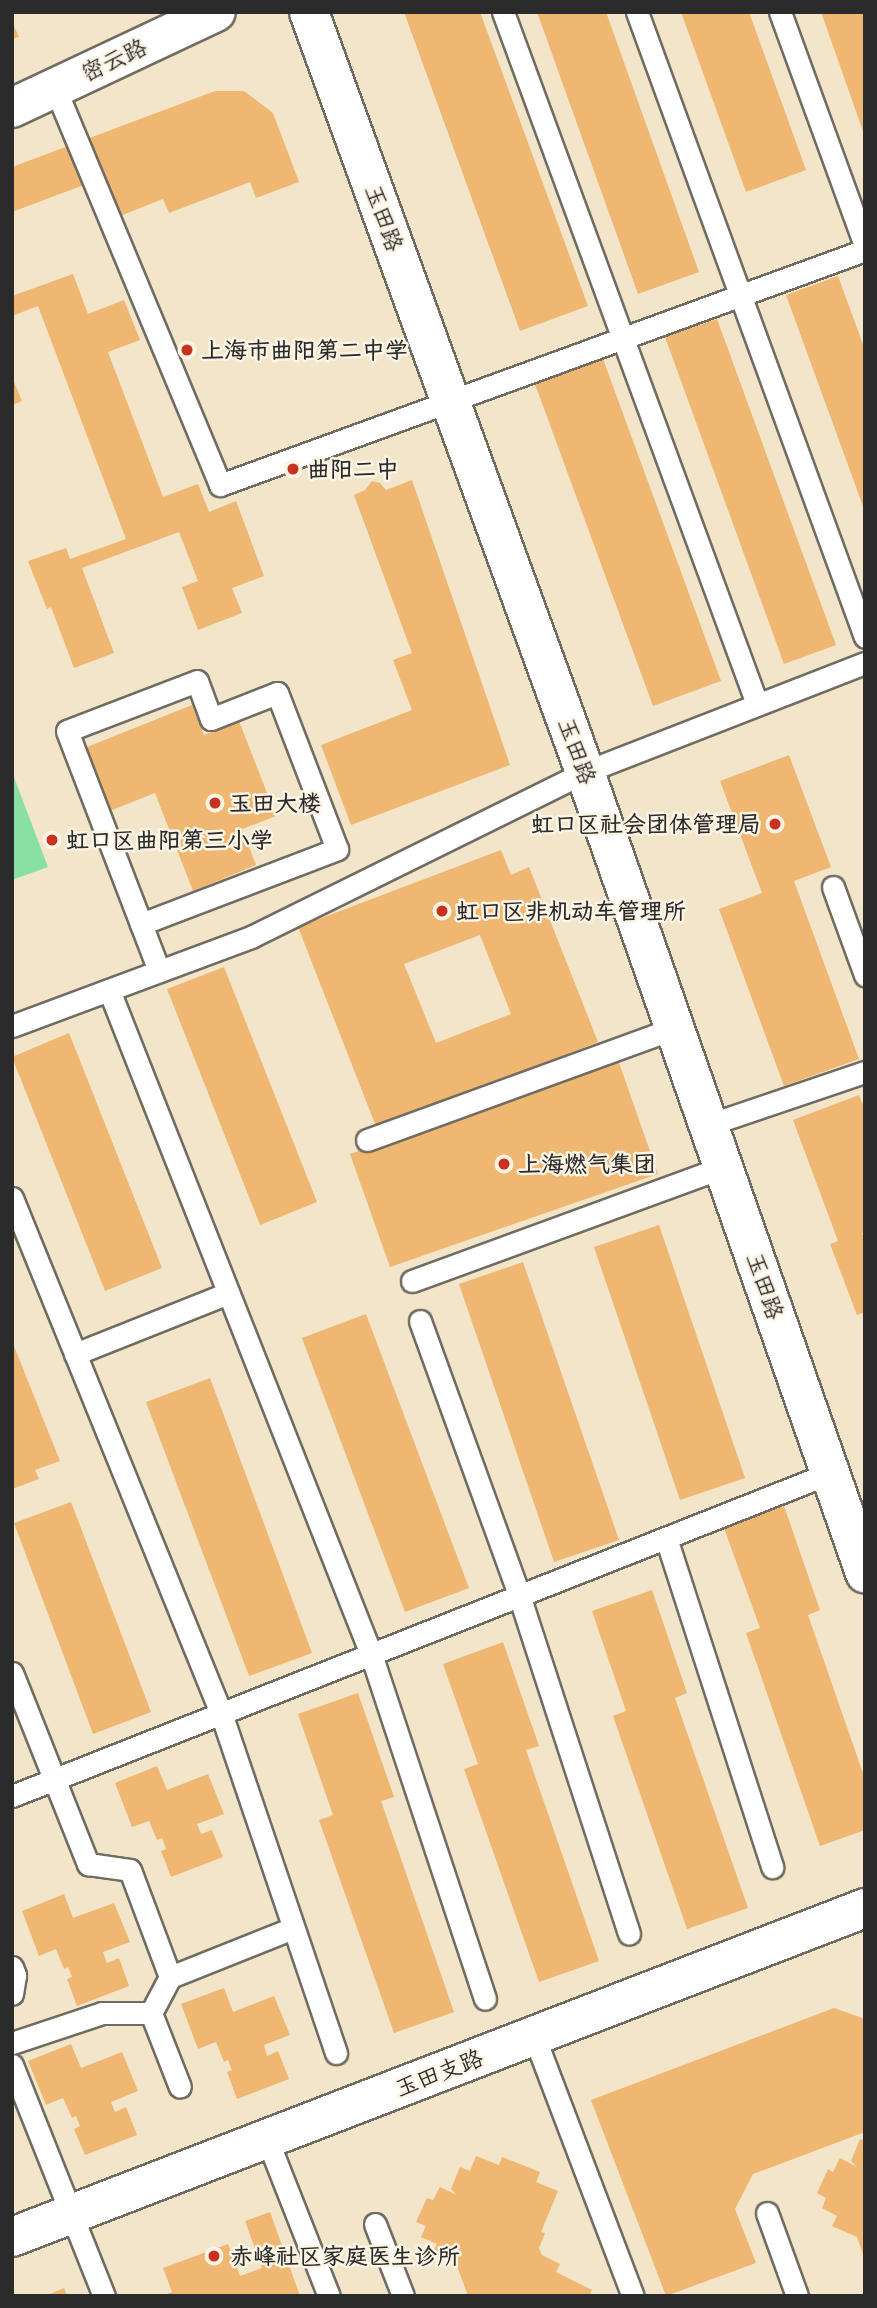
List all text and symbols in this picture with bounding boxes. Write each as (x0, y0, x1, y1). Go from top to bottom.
street label: 密云路 (77, 33, 151, 87)
street label: 玉田路 (359, 181, 409, 255)
place label: 上海市曲阳第二中学 (201, 336, 408, 364)
marker: 上海市曲阳第二中学 (179, 342, 195, 358)
place label: 曲阳二中 (307, 455, 399, 483)
marker: 曲阳二中 (285, 461, 301, 477)
street label: 玉田路 (552, 714, 602, 788)
place label: 玉田大楼 (229, 789, 321, 817)
marker: 玉田大楼 (207, 795, 223, 811)
place label: 虹口区社会团体管理局 (531, 810, 761, 838)
marker: 虹口区社会团体管理局 (767, 816, 783, 832)
place label: 虹口区曲阳第三小学 (66, 826, 273, 854)
marker: 虹口区曲阳第三小学 (44, 832, 60, 848)
place label: 虹口区非机动车管理所 (456, 897, 686, 925)
marker: 虹口区非机动车管理所 (434, 903, 450, 919)
place label: 上海燃气集团 (518, 1150, 656, 1178)
marker: 上海燃气集团 (496, 1156, 512, 1172)
street label: 玉田路 (741, 1249, 789, 1323)
street label: 玉田支路 (391, 2044, 487, 2102)
place label: 赤峰社区家庭医生诊所 (230, 2242, 460, 2270)
marker: 赤峰社区家庭医生诊所 (204, 2246, 224, 2266)

